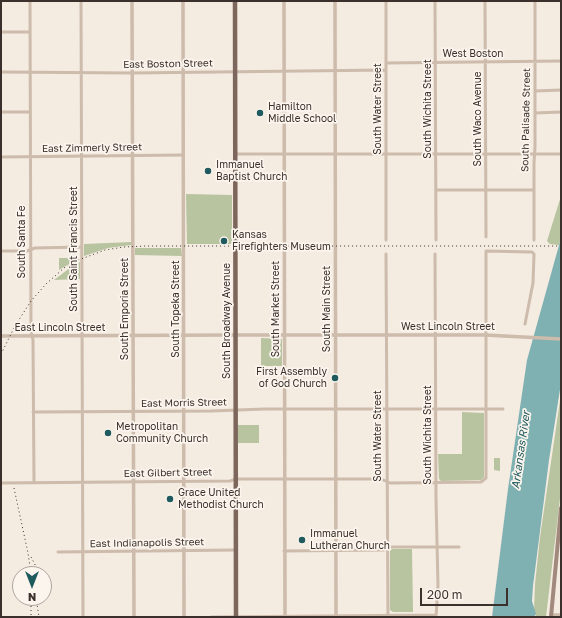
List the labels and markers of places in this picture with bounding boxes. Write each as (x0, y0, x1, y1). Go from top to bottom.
place label: Hamilton Middle School (268, 101, 336, 124)
marker: Hamilton Middle School (255, 108, 265, 118)
place label: Immanuel Baptist Church (216, 159, 287, 182)
marker: Immanuel Baptist Church (203, 166, 213, 176)
place label: Kansas Firefighters Museum (232, 229, 331, 252)
marker: Kansas Firefighters Museum (219, 236, 229, 246)
place label: First Assembly of God Church (256, 366, 327, 390)
marker: First Assembly of God Church (330, 373, 340, 383)
place label: Metropolitan Community Church (116, 421, 208, 444)
marker: Metropolitan Community Church (103, 428, 113, 438)
place label: Grace United Methodist Church (178, 487, 264, 510)
marker: Grace United Methodist Church (165, 494, 175, 504)
place label: Immanuel Lutheran Church (310, 528, 390, 552)
marker: Immanuel Lutheran Church (297, 535, 307, 545)

